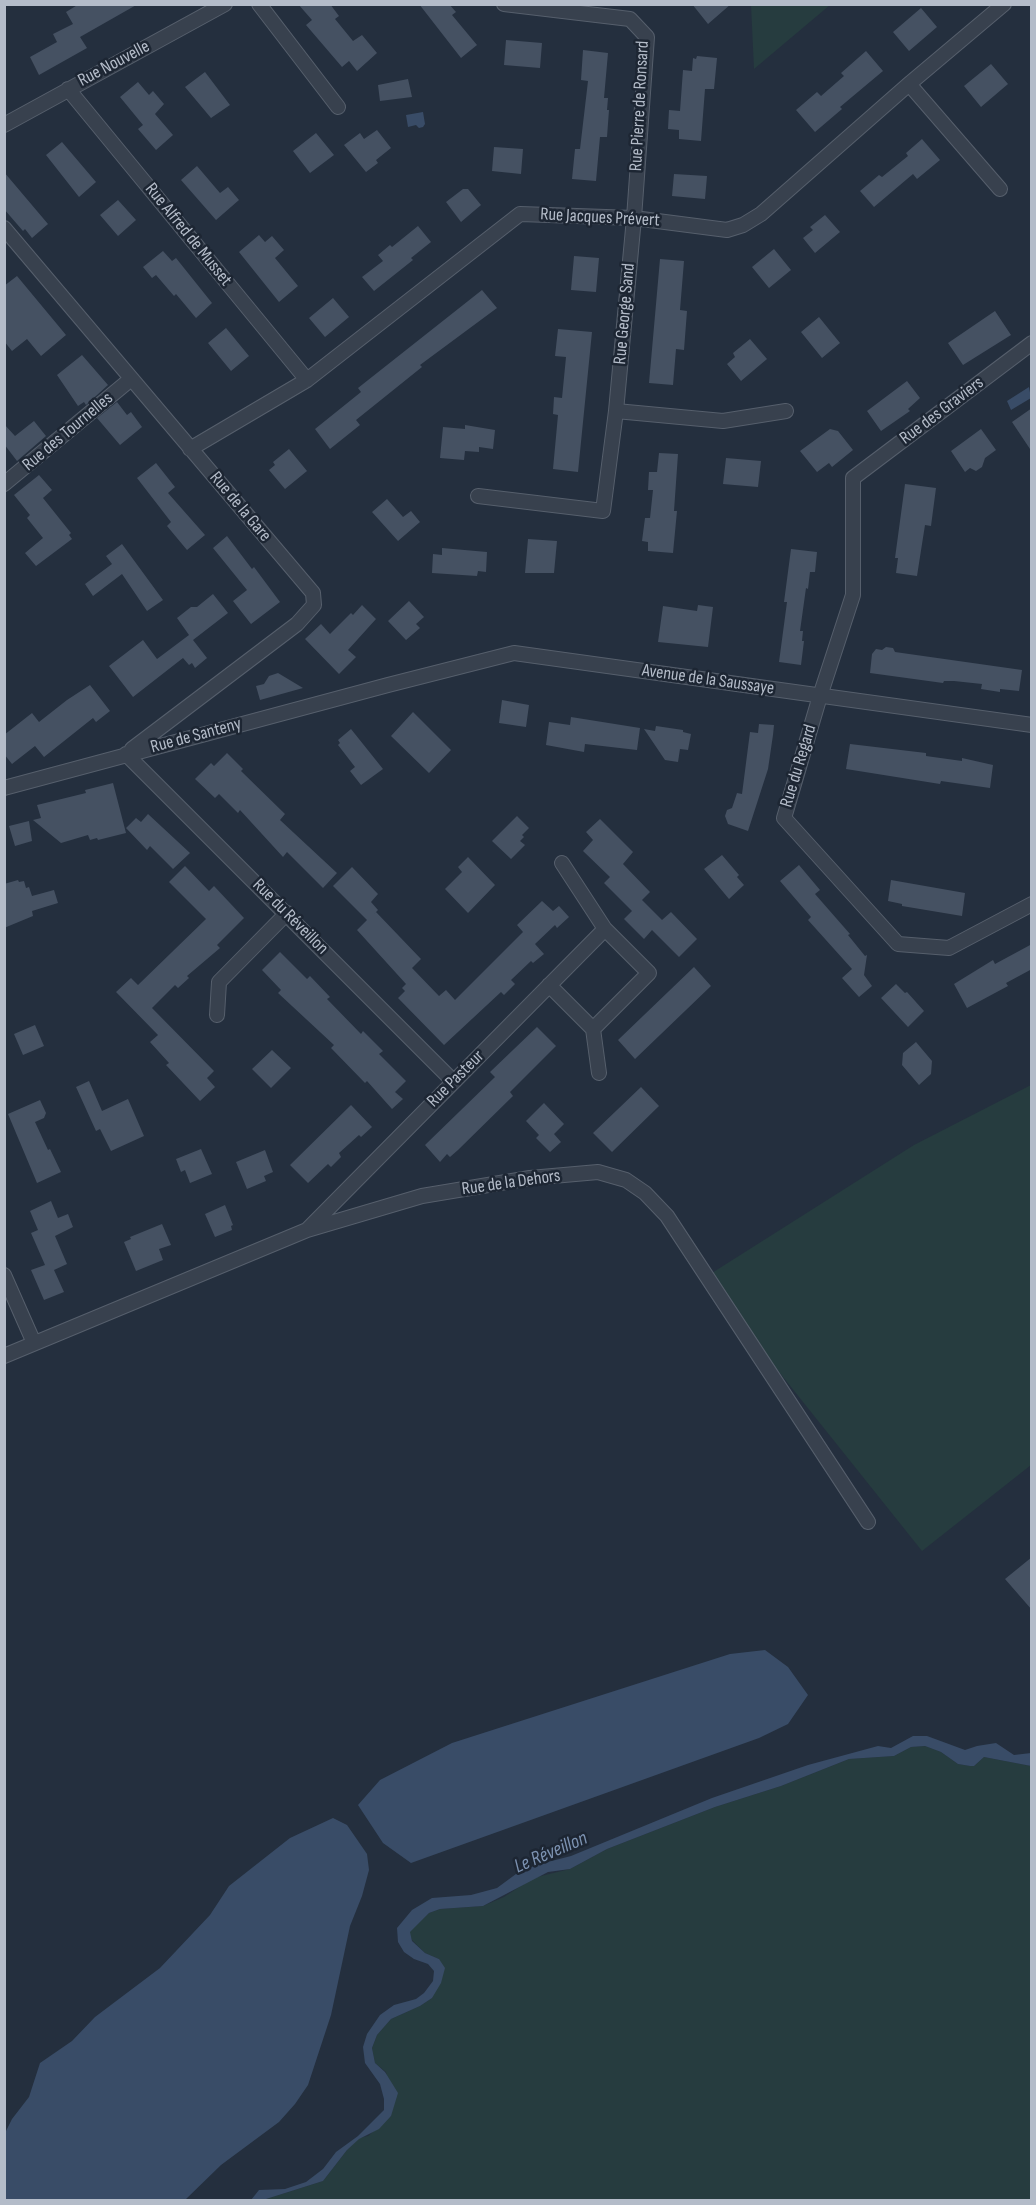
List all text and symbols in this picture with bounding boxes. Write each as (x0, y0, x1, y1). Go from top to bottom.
street label: Rue Nouvelle (74, 36, 154, 92)
street label: Rue Pierre de Ronsard (626, 40, 654, 172)
street label: Rue Alfred de Musset (140, 179, 236, 291)
street label: Rue Jacques Prévert (540, 204, 660, 232)
street label: Rue George Sand (610, 263, 640, 365)
street label: Rue des Graviers (896, 372, 988, 450)
street label: Rue des Tournelles (18, 388, 118, 476)
street label: Rue de la Gare (205, 468, 275, 546)
street label: Avenue de la Saussaye (641, 660, 775, 700)
street label: Rue de Santeny (148, 714, 244, 758)
street label: Rue du Regard (776, 722, 822, 810)
street label: Rue du Réveillon (248, 875, 332, 959)
street label: Rue Pasteur (423, 1046, 489, 1112)
street label: Rue de la Dehors (460, 1165, 562, 1201)
water label: Le Réveillon (511, 1827, 591, 1879)

